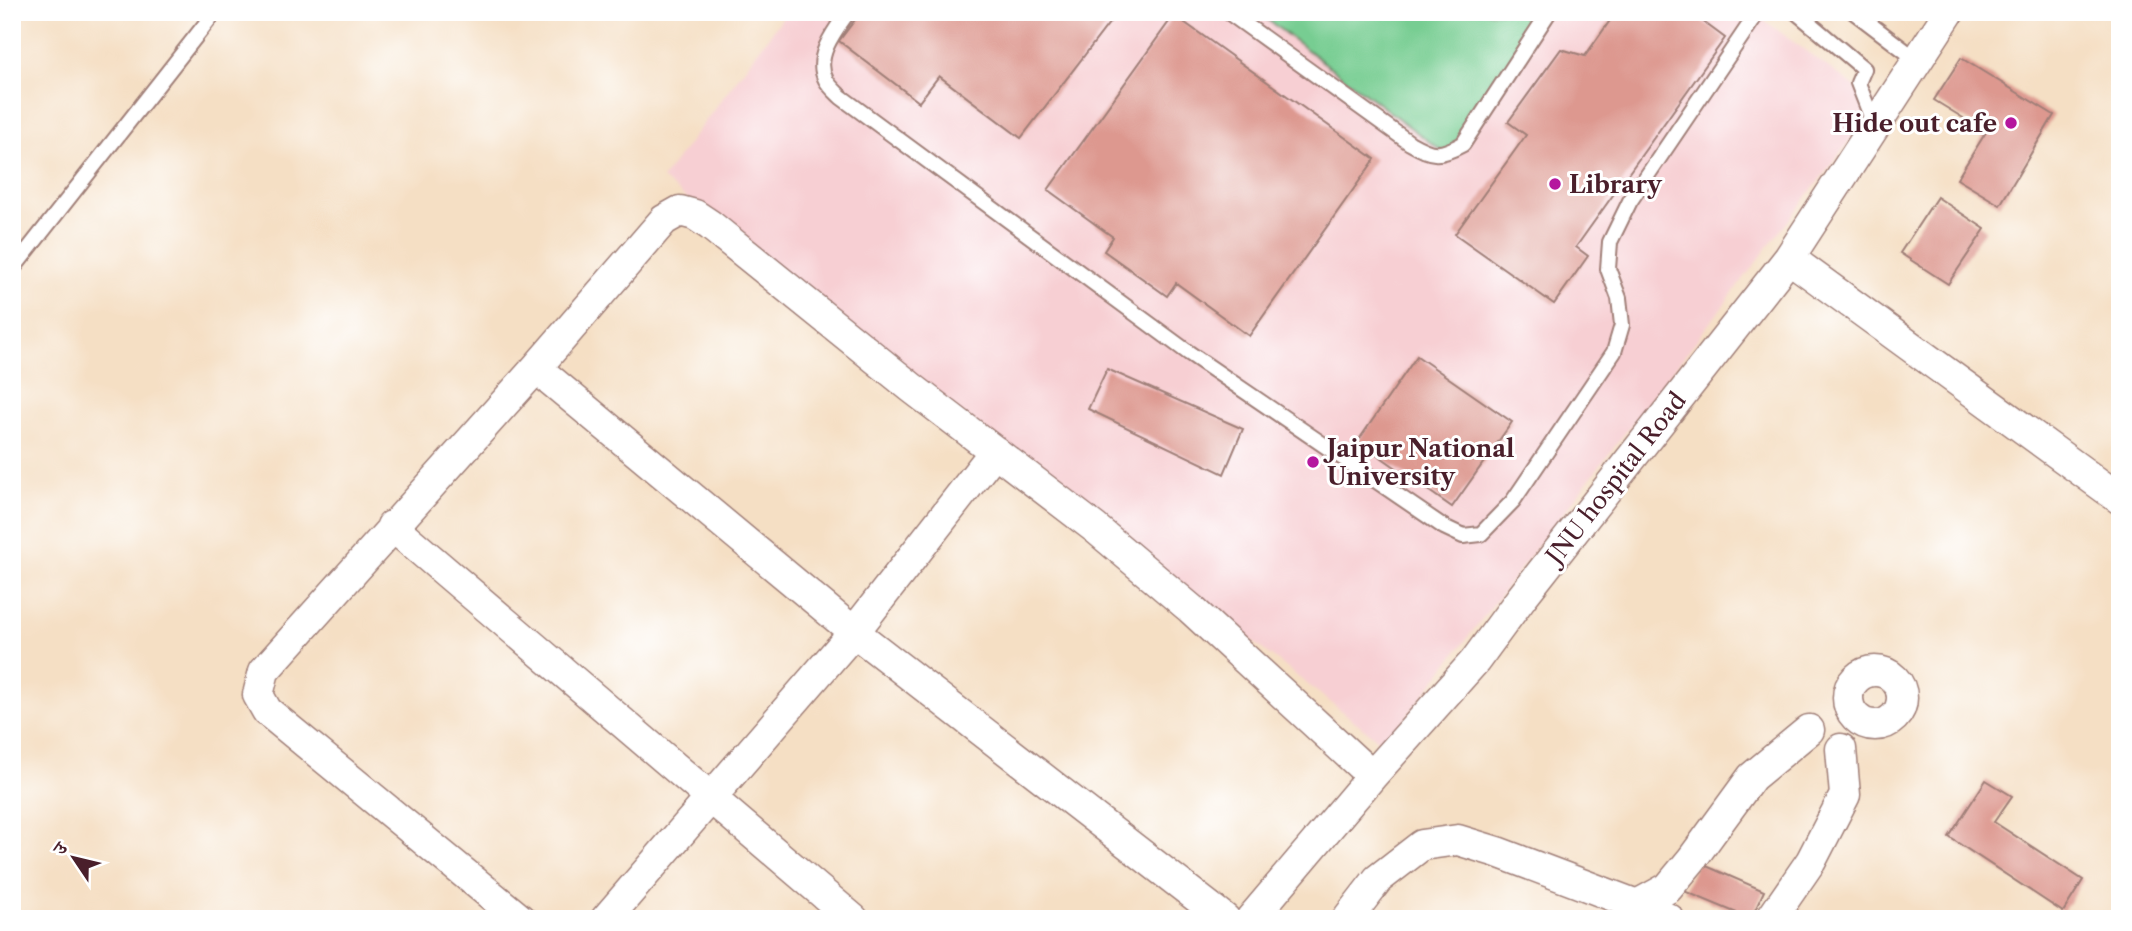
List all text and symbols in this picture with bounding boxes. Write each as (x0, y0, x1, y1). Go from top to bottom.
place label: Hide out cafe (1832, 109, 1997, 138)
marker: Hide out cafe (2003, 115, 2019, 131)
place label: Library (1569, 170, 1663, 199)
marker: Library (1547, 176, 1563, 192)
street label: JNU hospital Road (1538, 386, 1692, 573)
place label: Jaipur National University (1323, 434, 1515, 491)
marker: Jaipur National University (1305, 454, 1321, 470)
north arrow (38, 822, 108, 892)
text: उ (47, 837, 73, 861)

